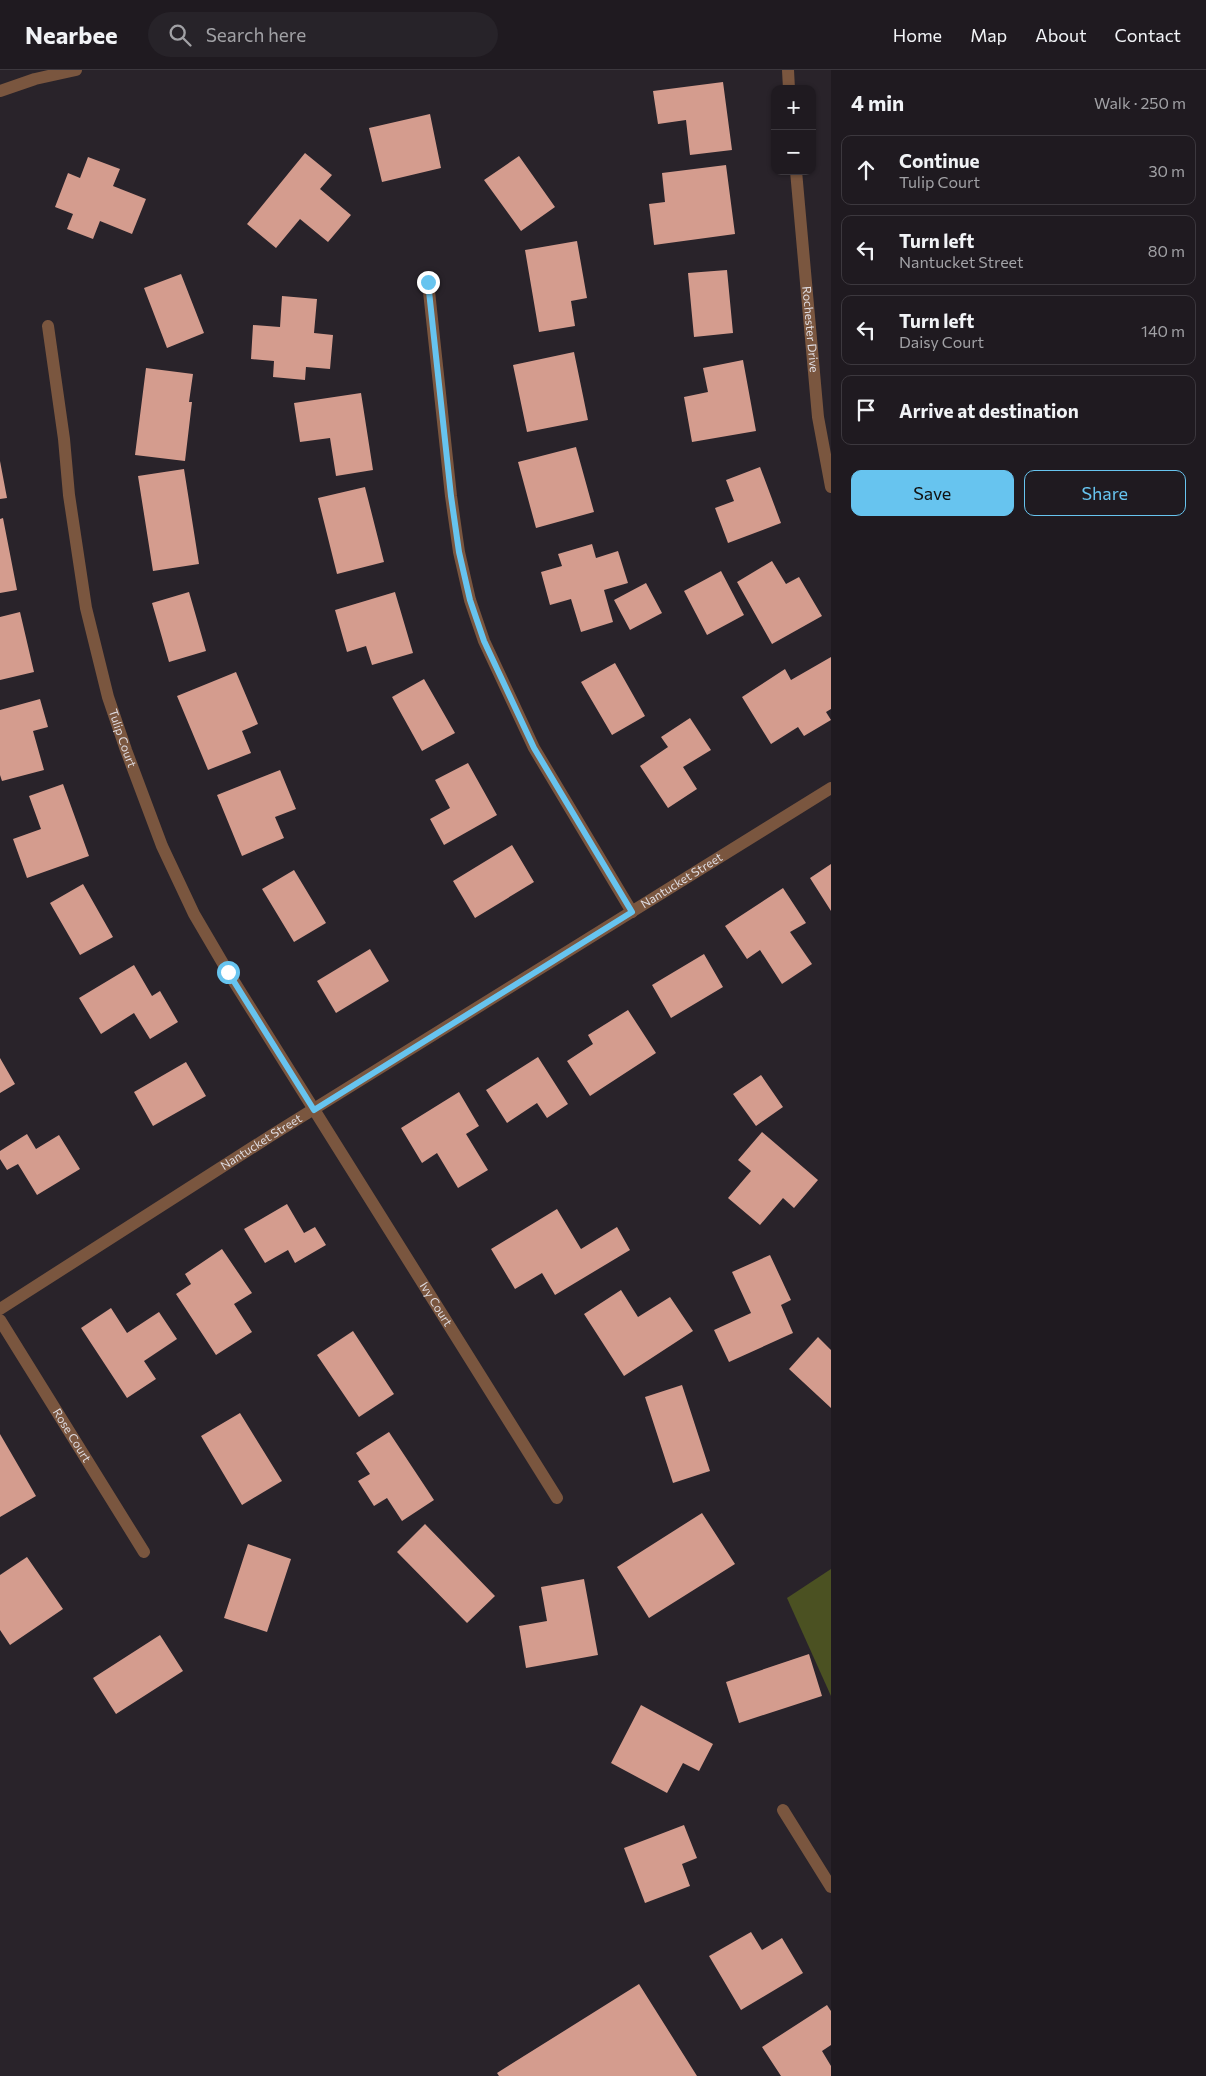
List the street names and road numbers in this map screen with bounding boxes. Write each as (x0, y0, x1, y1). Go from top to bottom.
street label: Rochester Drive (800, 285, 822, 373)
street label: Tulip Court (107, 707, 140, 769)
street label: Nantucket Street (638, 849, 725, 910)
street label: Nantucket Street (217, 1110, 304, 1172)
street label: Ivy Court (417, 1279, 456, 1329)
street label: Rose Court (51, 1406, 95, 1465)

